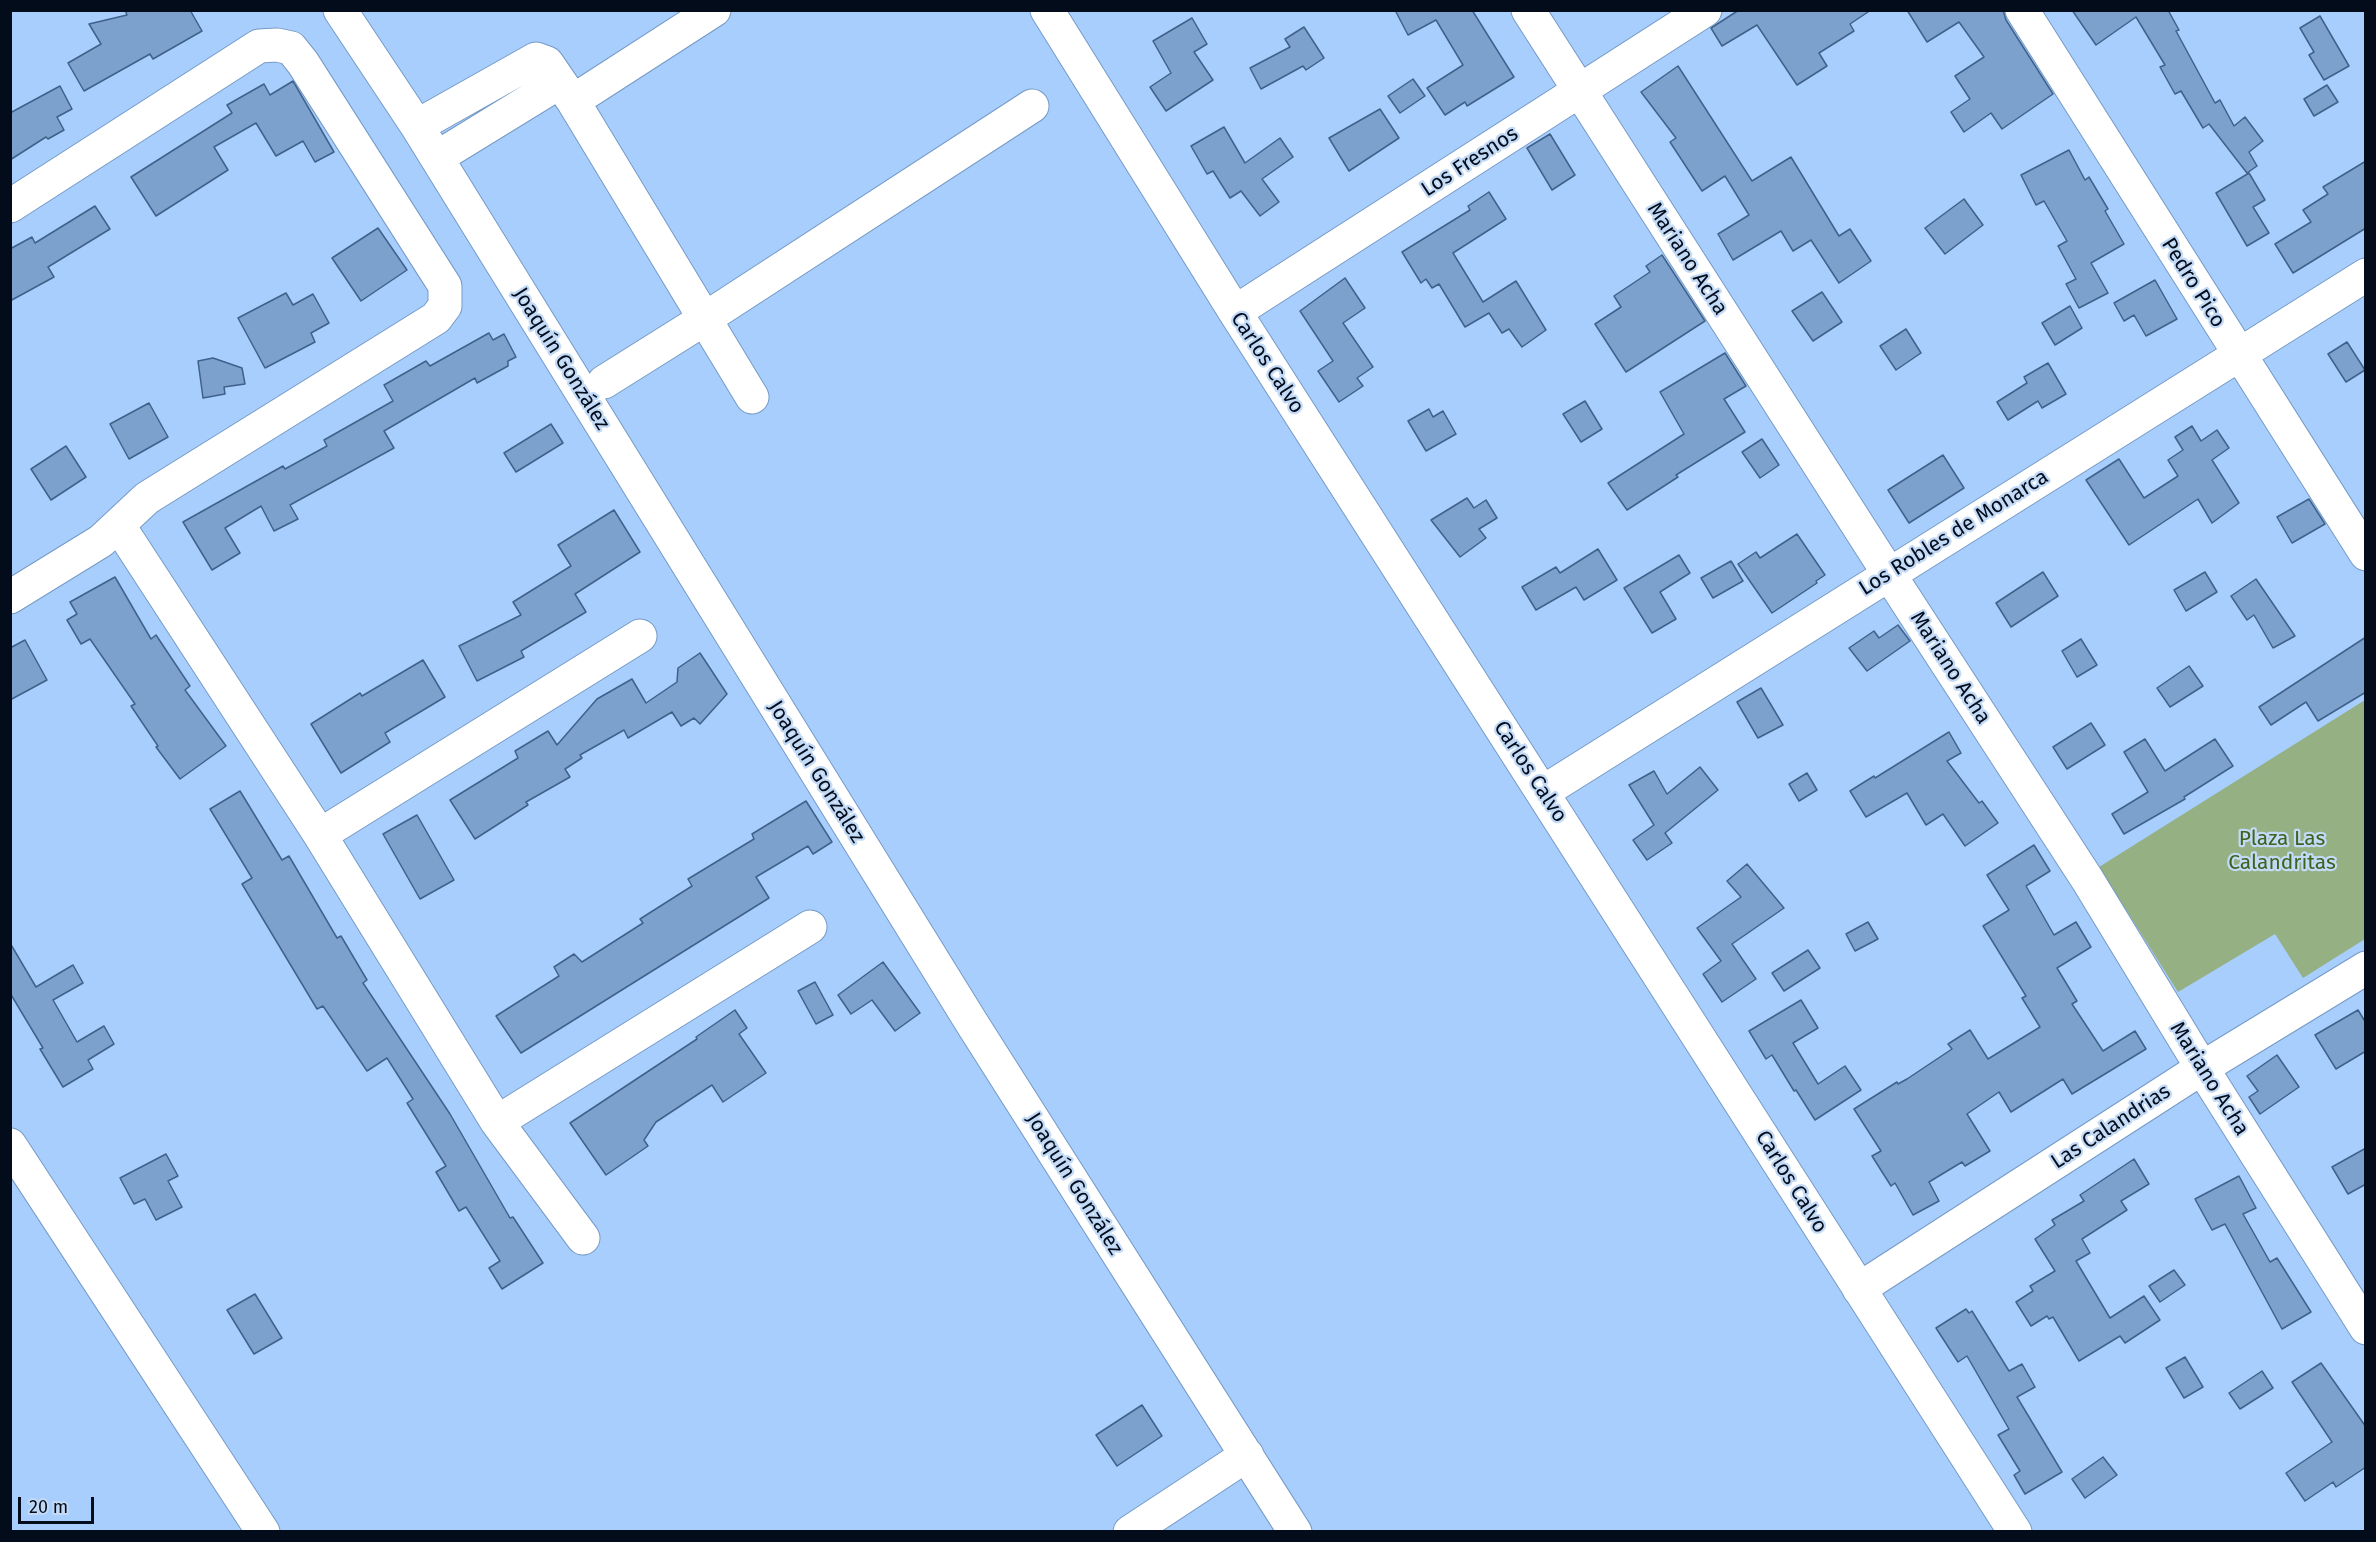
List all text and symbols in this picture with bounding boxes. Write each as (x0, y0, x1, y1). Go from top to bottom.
street label: Los Fresnos (1417, 121, 1523, 203)
street label: Mariano Acha (1641, 198, 1733, 320)
street label: Pedro Pico (2156, 234, 2230, 332)
street label: Joaquín González (507, 283, 615, 435)
street label: Carlos Calvo (1225, 308, 1309, 418)
street label: Los Robles de Monarca (1855, 465, 2053, 601)
street label: Mariano Acha (1904, 607, 1996, 729)
street label: Joaquín González (762, 696, 870, 848)
street label: Carlos Calvo (1488, 717, 1572, 827)
park label: Plaza Las Calandritas (2228, 826, 2336, 876)
street label: Mariano Acha (2164, 1018, 2254, 1140)
street label: Las Calandrias (2047, 1079, 2175, 1175)
street label: Joaquín González (1020, 1108, 1128, 1260)
street label: Carlos Calvo (1750, 1126, 1832, 1238)
scale bar (21, 1485, 98, 1523)
text: 20 m (29, 1496, 68, 1518)

